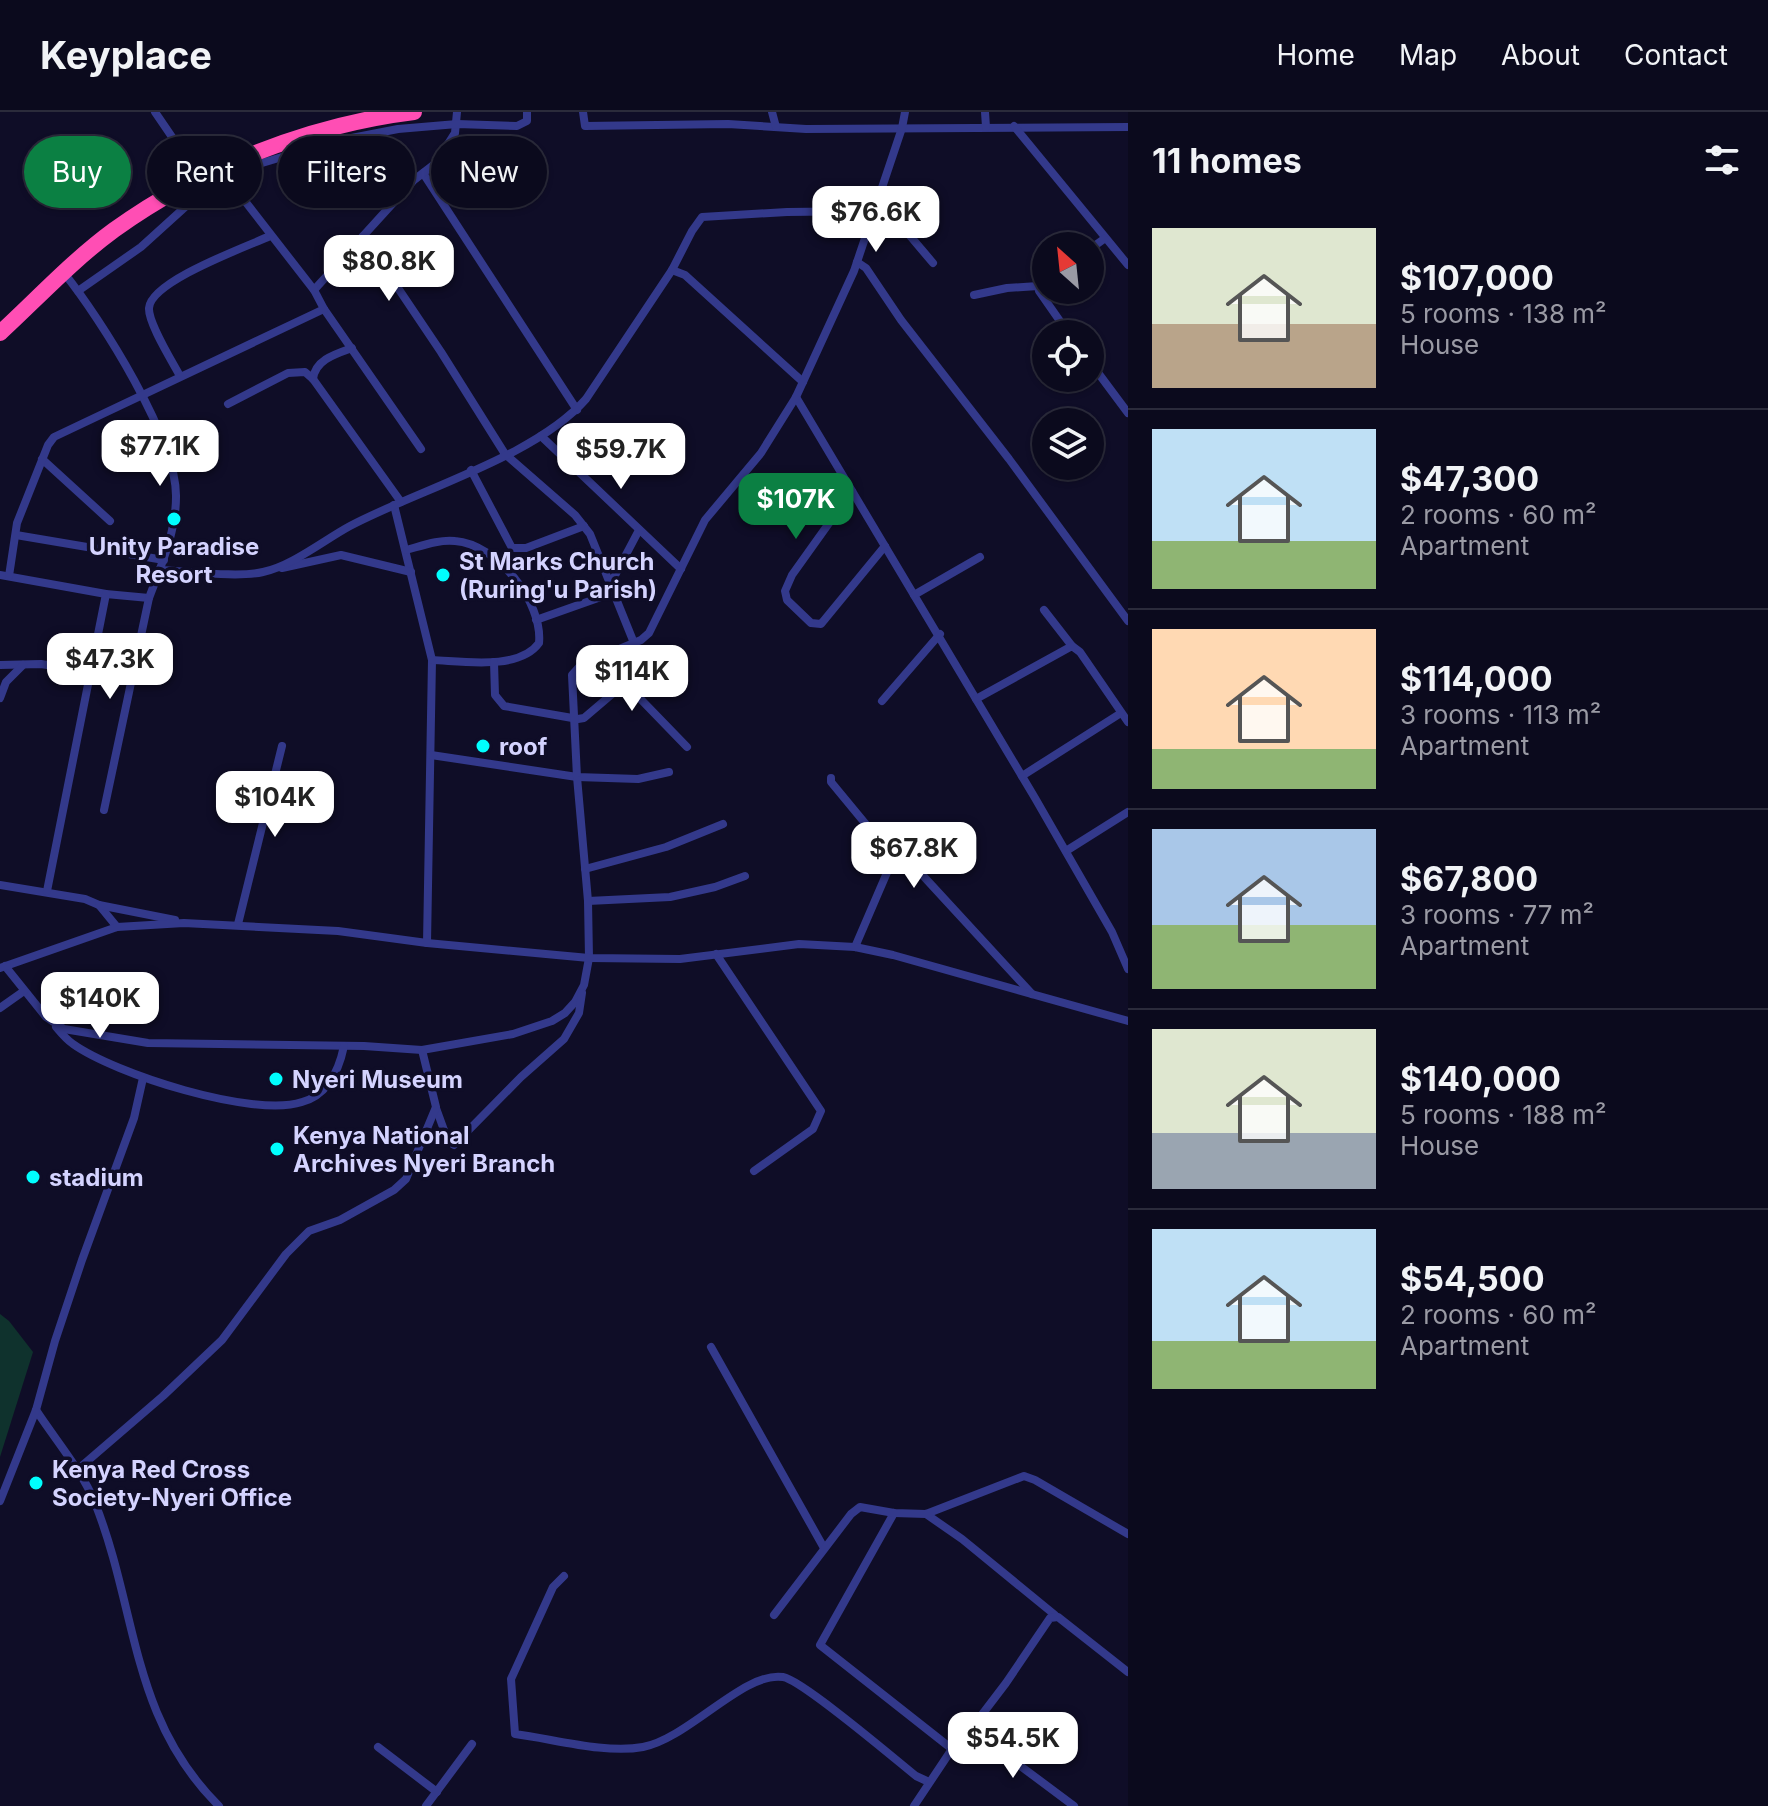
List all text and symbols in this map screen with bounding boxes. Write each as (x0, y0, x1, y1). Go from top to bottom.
text: Keyplace (40, 32, 212, 78)
text: Home (1276, 38, 1355, 72)
text: Map (1399, 38, 1457, 72)
text: About (1501, 38, 1580, 72)
text: Contact (1624, 38, 1728, 72)
chip: Buy (24, 136, 131, 208)
chip: Rent (147, 136, 262, 208)
chip: Filters (278, 136, 415, 208)
chip: New (431, 136, 547, 208)
icon: filters (1700, 138, 1744, 182)
text: 11 homes (1152, 140, 1302, 181)
pin: $76.6K (811, 186, 941, 254)
text: $76.6K (830, 196, 922, 227)
north arrow (1032, 232, 1104, 304)
map controls (1032, 232, 1104, 480)
pin: $80.8K (324, 235, 454, 303)
text: $80.8K (342, 245, 436, 276)
text: $107,000 (1400, 257, 1554, 298)
icon: home (1216, 260, 1312, 356)
text: 5 rooms · 138 m² (1400, 298, 1607, 329)
button: locate (1032, 320, 1104, 392)
text: House (1400, 329, 1479, 360)
button: layers (1032, 408, 1104, 480)
pin: $77.1K (95, 420, 225, 488)
pin: $59.7K (556, 423, 686, 491)
text: $77.1K (120, 430, 200, 461)
text: $59.7K (575, 433, 667, 464)
text: $47,300 (1400, 458, 1539, 499)
icon: home (1216, 461, 1312, 557)
pin: $107K (740, 473, 852, 541)
text: $107K (756, 483, 836, 514)
text: 2 rooms · 60 m² (1400, 499, 1596, 530)
marker: Unity Paradise Resort (165, 510, 183, 528)
text: Apartment (1400, 530, 1529, 561)
place label: Unity Paradise Resort (89, 532, 259, 589)
place label: St Marks Church (Ruring'u Parish) (459, 547, 657, 604)
marker: St Marks Church (Ruring'u Parish) (434, 566, 452, 584)
pin: $47.3K (45, 633, 175, 701)
text: $47.3K (65, 643, 155, 674)
pin: $114K (576, 645, 688, 713)
text: $114K (594, 655, 670, 686)
text: $114,000 (1400, 658, 1553, 699)
icon: home (1216, 661, 1312, 757)
text: 3 rooms · 113 m² (1400, 699, 1601, 730)
text: Apartment (1400, 730, 1529, 761)
place label: roof (499, 732, 548, 761)
marker: roof (474, 737, 492, 755)
pin: $104K (219, 771, 331, 839)
text: $104K (234, 781, 316, 812)
pin: $67.8K (849, 822, 979, 890)
text: $67.8K (869, 832, 959, 863)
text: $67,800 (1400, 858, 1538, 899)
icon: home (1216, 861, 1312, 957)
text: 3 rooms · 77 m² (1400, 899, 1594, 930)
text: Apartment (1400, 930, 1529, 961)
pin: $140K (44, 972, 156, 1040)
text: $140K (59, 982, 141, 1013)
text: $140,000 (1400, 1058, 1561, 1099)
icon: home (1216, 1061, 1312, 1157)
place label: Nyeri Museum (292, 1065, 463, 1094)
marker: Nyeri Museum (267, 1070, 285, 1088)
text: 5 rooms · 188 m² (1400, 1099, 1607, 1130)
place label: Kenya National Archives Nyeri Branch (293, 1121, 555, 1178)
text: House (1400, 1130, 1479, 1161)
marker: Kenya National Archives Nyeri Branch (268, 1140, 286, 1158)
place label: stadium (49, 1163, 144, 1192)
marker: stadium (24, 1168, 42, 1186)
text: $54,500 (1400, 1258, 1545, 1299)
icon: home (1216, 1261, 1312, 1357)
text: 2 rooms · 60 m² (1400, 1299, 1596, 1330)
text: Apartment (1400, 1330, 1529, 1361)
place label: Kenya Red Cross Society-Nyeri Office (52, 1455, 292, 1512)
marker: Kenya Red Cross Society-Nyeri Office (27, 1474, 45, 1492)
pin: $54.5K (948, 1712, 1078, 1780)
text: $54.5K (966, 1722, 1060, 1753)

